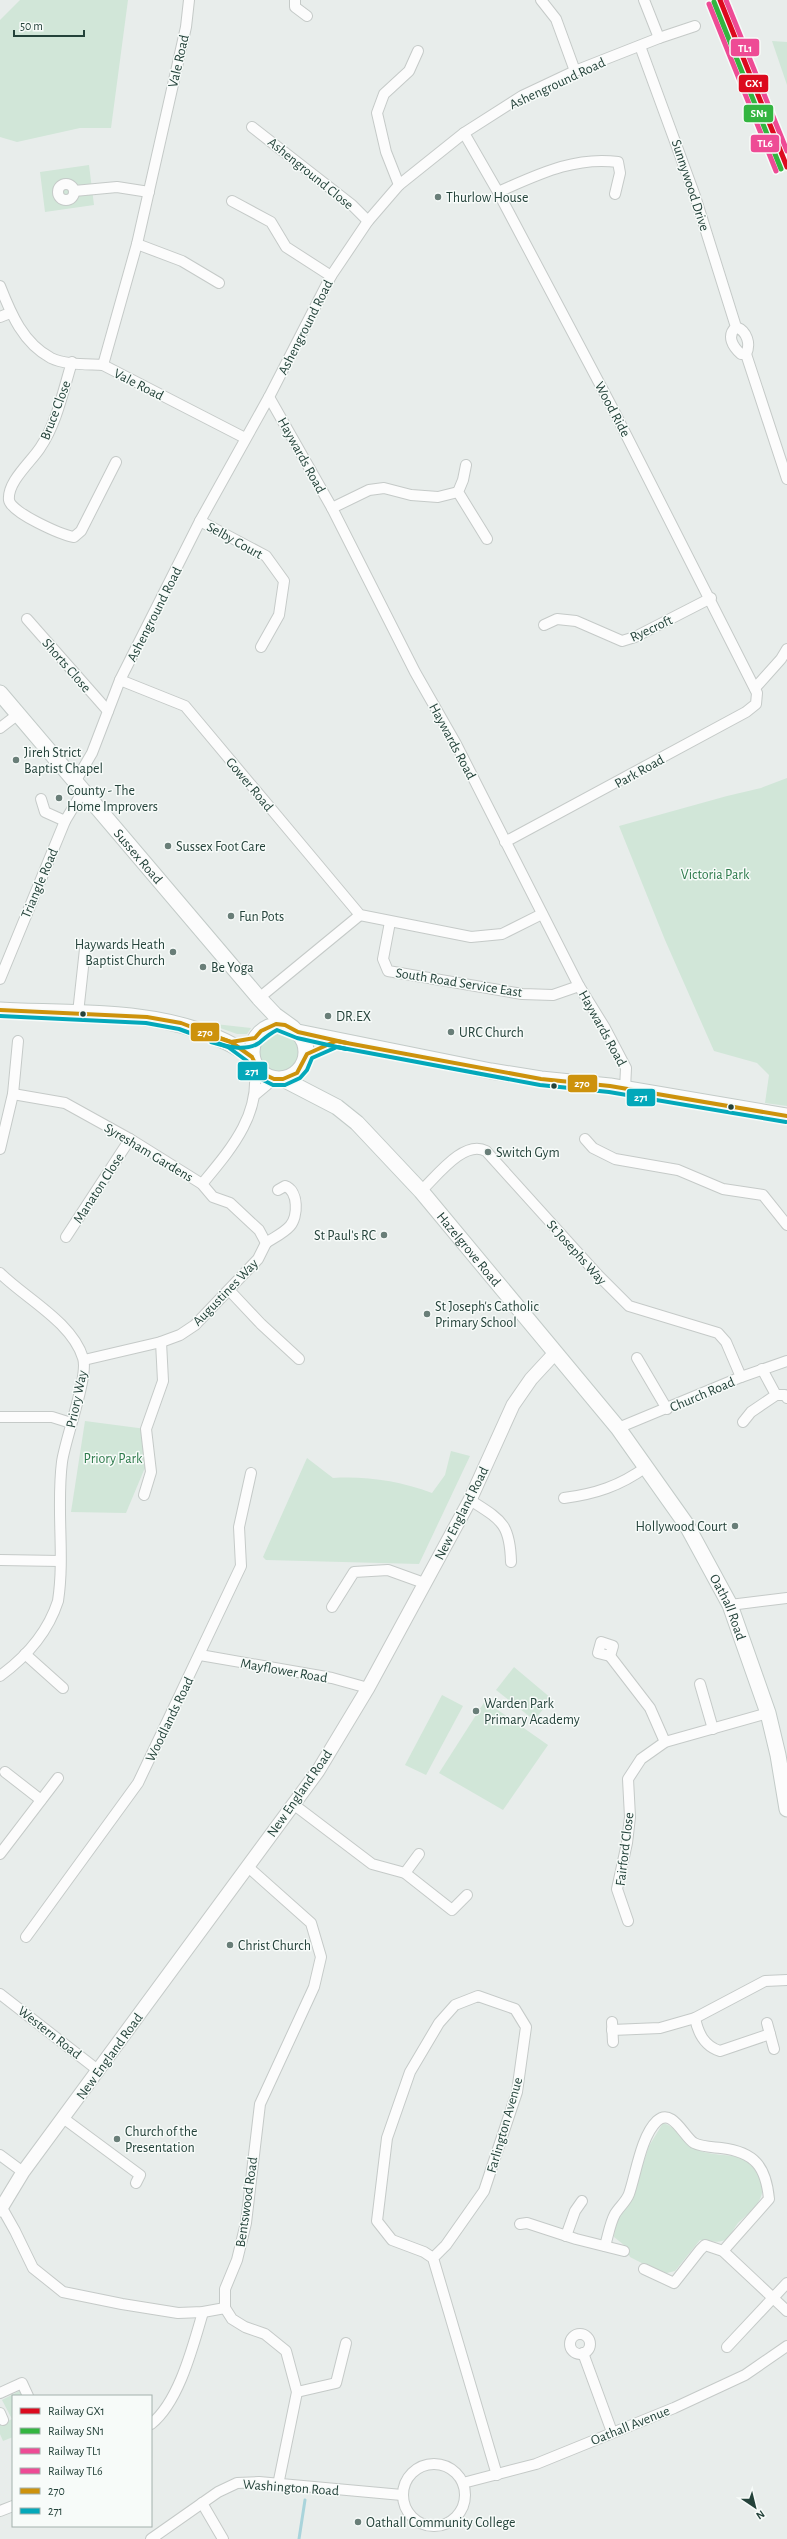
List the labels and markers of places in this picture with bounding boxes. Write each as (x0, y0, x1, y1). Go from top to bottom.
place label: Thurlow House (446, 191, 528, 205)
marker: Thurlow House (433, 192, 443, 202)
place label: Jireh Strict Baptist Chapel (24, 746, 103, 776)
marker: Jireh Strict Baptist Chapel (11, 755, 21, 765)
place label: County - The Home Improvers (67, 784, 158, 814)
marker: County - The Home Improvers (54, 793, 64, 803)
place label: Sussex Foot Care (176, 840, 266, 854)
marker: Sussex Foot Care (163, 841, 173, 851)
place label: Fun Pots (239, 910, 284, 924)
marker: Fun Pots (226, 911, 236, 921)
place label: Haywards Heath Baptist Church (75, 938, 165, 968)
marker: Haywards Heath Baptist Church (168, 947, 178, 957)
place label: Be Yoga (211, 961, 254, 975)
marker: Be Yoga (198, 962, 208, 972)
unlabelled marker (78, 1009, 88, 1019)
place label: DR.EX (336, 1010, 371, 1024)
marker: DR.EX (323, 1011, 333, 1021)
place label: URC Church (459, 1026, 524, 1040)
marker: URC Church (446, 1027, 456, 1037)
unlabelled marker (549, 1081, 559, 1091)
unlabelled marker (726, 1102, 736, 1112)
place label: Switch Gym (496, 1146, 560, 1160)
marker: Switch Gym (483, 1147, 493, 1157)
place label: St Paul's RC (314, 1229, 376, 1243)
marker: St Paul's RC (379, 1230, 389, 1240)
place label: St Joseph's Catholic Primary School (435, 1300, 539, 1330)
marker: St Joseph's Catholic Primary School (422, 1309, 432, 1319)
place label: Hollywood Court (636, 1520, 728, 1534)
marker: Hollywood Court (730, 1521, 740, 1531)
place label: Warden Park Primary Academy (484, 1697, 580, 1727)
marker: Warden Park Primary Academy (471, 1706, 481, 1716)
place label: Christ Church (238, 1939, 311, 1953)
marker: Christ Church (225, 1940, 235, 1950)
place label: Church of the Presentation (125, 2125, 197, 2155)
marker: Church of the Presentation (112, 2134, 122, 2144)
place label: Oathall Community College (366, 2516, 516, 2530)
marker: Oathall Community College (353, 2517, 363, 2527)

